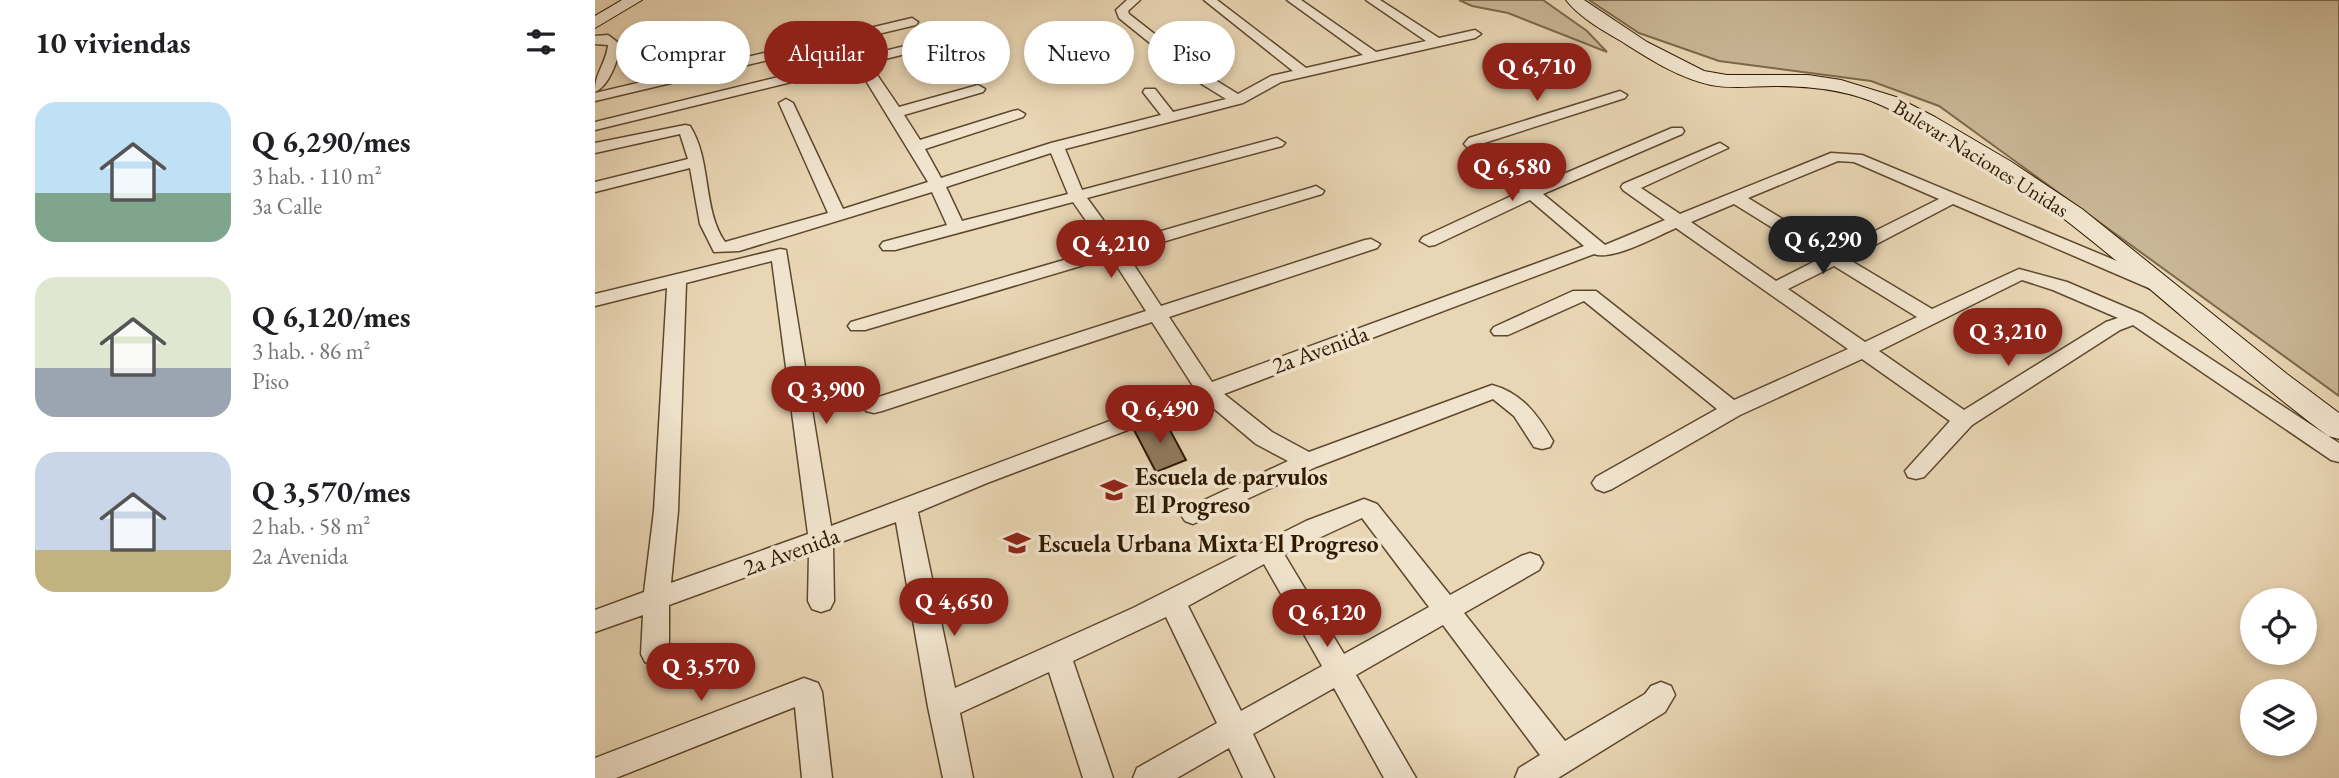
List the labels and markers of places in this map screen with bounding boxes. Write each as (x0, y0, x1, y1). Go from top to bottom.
pin: Q 6,710 (1472, 43, 1602, 103)
pin: Q 6,580 (1447, 144, 1577, 203)
pin: Q 6,290 (1758, 216, 1888, 276)
pin: Q 4,210 (1046, 220, 1176, 280)
pin: Q 3,210 (1943, 308, 2073, 368)
pin: Q 3,900 (761, 366, 891, 426)
pin: Q 6,490 (1095, 386, 1225, 445)
place label: Escuela de parvulos El Progreso (1135, 461, 1328, 521)
school or university icon: Escuela de parvulos El Progreso (1099, 475, 1129, 505)
school or university icon: Escuela Urbana Mixta El Progreso (1002, 528, 1032, 558)
place label: Escuela Urbana Mixta El Progreso (1038, 528, 1379, 560)
pin: Q 4,650 (889, 578, 1019, 638)
pin: Q 6,120 (1262, 590, 1392, 649)
pin: Q 3,570 (636, 644, 766, 703)

